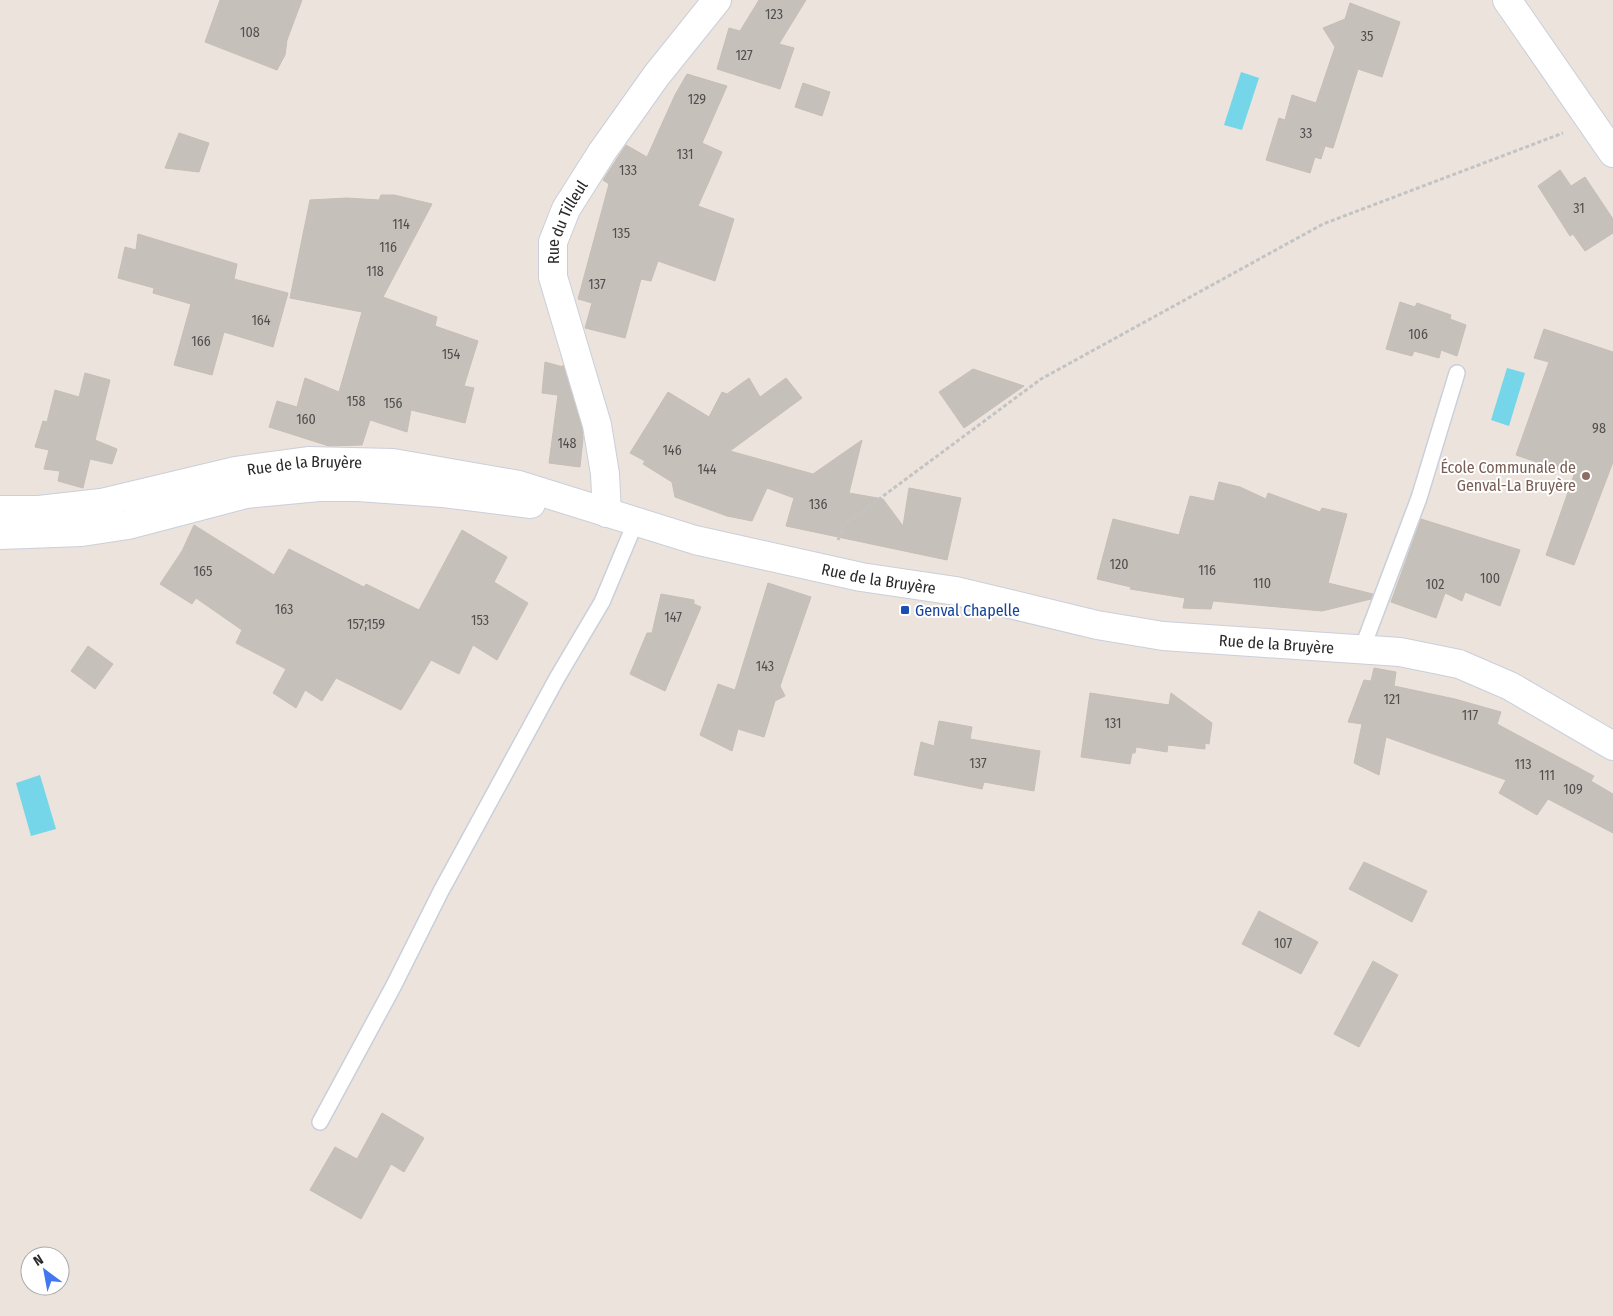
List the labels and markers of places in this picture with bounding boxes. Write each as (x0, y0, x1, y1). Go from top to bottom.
place label: École Communale de Genval-La Bruyère (1440, 458, 1576, 495)
marker: École Communale de Genval-La Bruyère (1580, 470, 1592, 482)
place label: Genval Chapelle (915, 601, 1020, 620)
marker: Genval Chapelle (899, 604, 911, 616)

